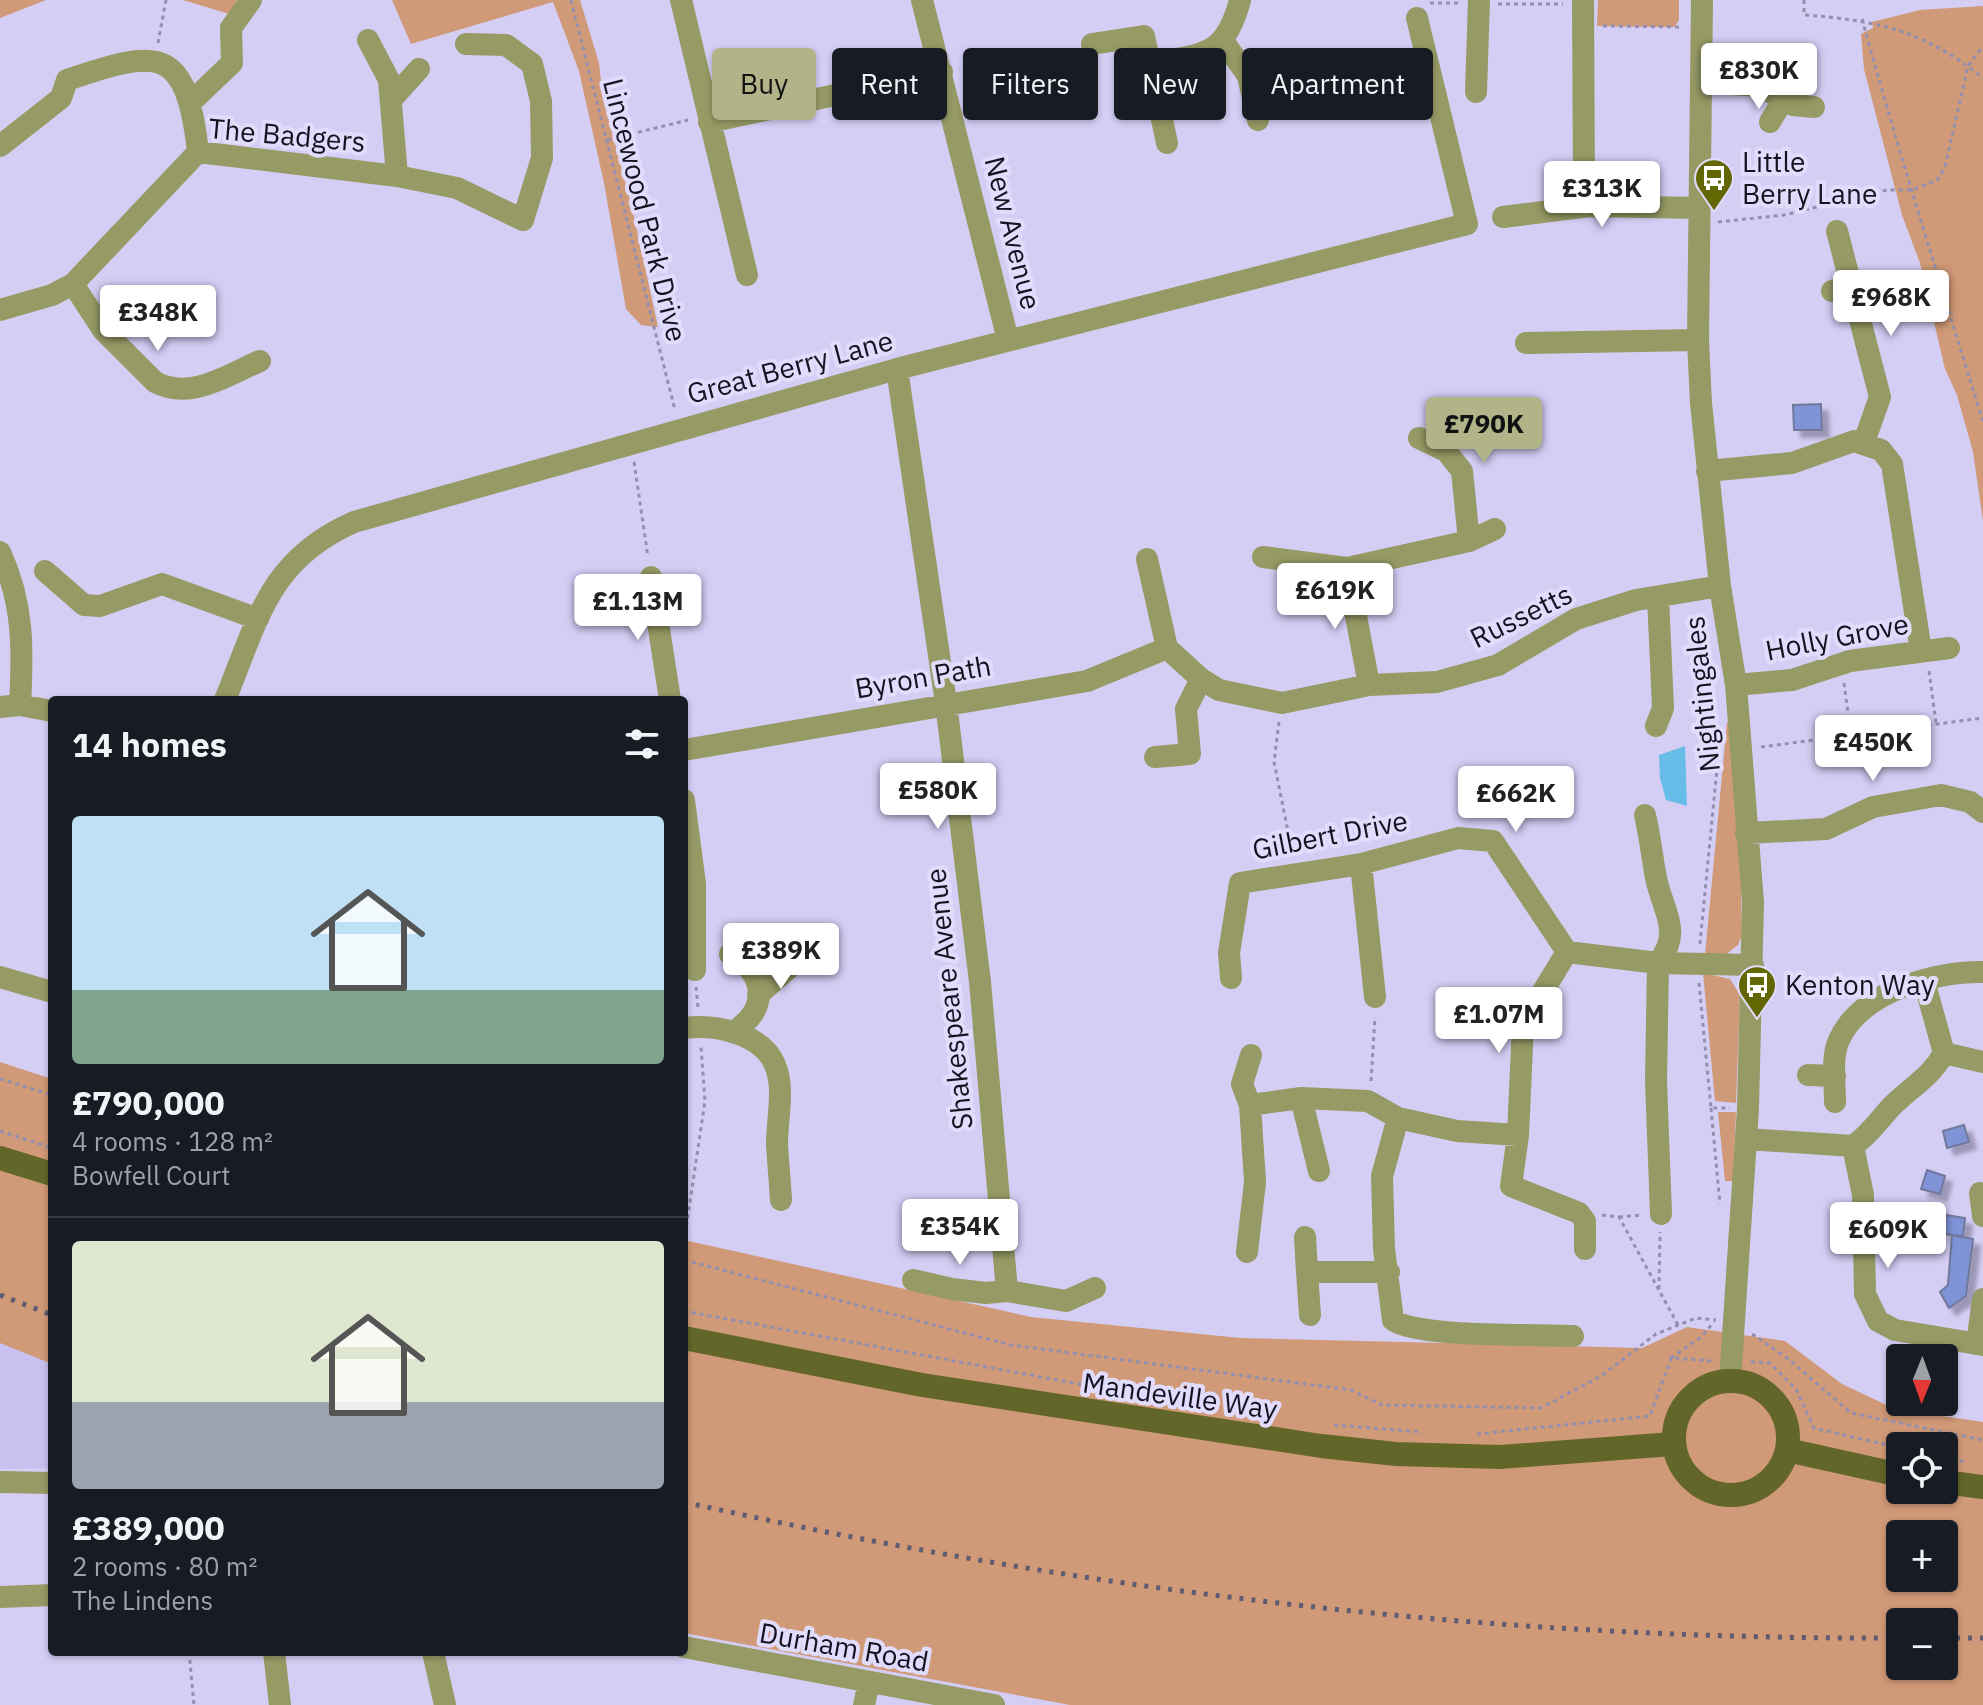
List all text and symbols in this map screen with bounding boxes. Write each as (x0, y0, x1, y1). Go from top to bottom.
pin: £830K (1703, 43, 1815, 111)
chip: Buy (712, 48, 816, 120)
chip: Rent (832, 48, 947, 120)
chip: Filters (963, 48, 1098, 120)
chip: New (1114, 48, 1226, 120)
chip: Apartment (1242, 48, 1433, 120)
text: £830K (1719, 52, 1799, 86)
street label: Lincewood Park Drive (595, 74, 696, 345)
street label: The Badgers (207, 109, 367, 160)
place label: Little Berry Lane (1742, 143, 1877, 212)
street label: New Avenue (977, 152, 1050, 313)
bus stop icon: Little Berry Lane (1693, 157, 1735, 212)
pin: £313K (1546, 161, 1658, 229)
text: £313K (1562, 170, 1642, 204)
pin: £968K (1835, 270, 1947, 338)
text: £968K (1851, 279, 1931, 313)
pin: £348K (102, 285, 214, 353)
text: £348K (118, 294, 198, 328)
street label: Great Berry Lane (683, 321, 897, 412)
pin: £790K (1428, 397, 1540, 465)
text: £790K (1444, 406, 1524, 440)
pin: £619K (1279, 563, 1391, 631)
text: £619K (1295, 572, 1375, 606)
pin: £1.13M (573, 574, 703, 642)
street label: Russetts (1464, 575, 1578, 656)
text: £1.13M (592, 583, 684, 617)
street label: Holly Grove (1762, 605, 1912, 668)
street label: Nightingales (1675, 614, 1728, 774)
street label: Byron Path (852, 646, 994, 707)
pin: £450K (1817, 715, 1929, 783)
text: 14 homes (72, 722, 227, 766)
icon: filters (620, 722, 664, 766)
text: £450K (1833, 724, 1913, 758)
pin: £580K (882, 763, 994, 831)
pin: £662K (1460, 766, 1572, 834)
text: £580K (898, 772, 978, 806)
text: £662K (1476, 775, 1556, 809)
street label: Gilbert Drive (1249, 801, 1411, 868)
street label: Shakespeare Avenue (916, 867, 981, 1132)
icon: home (296, 868, 440, 1012)
pin: £389K (725, 923, 837, 991)
text: £389K (741, 932, 821, 966)
bus stop icon: Kenton Way (1736, 964, 1778, 1019)
place label: Kenton Way (1785, 966, 1935, 1003)
pin: £1.07M (1434, 987, 1564, 1055)
text: £1.07M (1453, 996, 1545, 1030)
text: £790,000 (72, 1080, 225, 1124)
text: 4 rooms · 128 m² (72, 1124, 273, 1158)
text: Bowfell Court (72, 1158, 230, 1192)
pin: £354K (904, 1199, 1016, 1267)
pin: £609K (1832, 1202, 1944, 1270)
text: £354K (920, 1208, 1000, 1242)
text: £609K (1848, 1211, 1928, 1245)
icon: home (296, 1293, 440, 1437)
north arrow (1886, 1344, 1958, 1416)
map controls (1886, 1344, 1958, 1680)
street label: Mandeville Way (1080, 1364, 1280, 1427)
button: locate (1886, 1432, 1958, 1504)
text: £389,000 (72, 1505, 225, 1549)
button: + (1886, 1520, 1958, 1592)
text: 2 rooms · 80 m² (72, 1549, 257, 1583)
text: The Lindens (72, 1583, 213, 1617)
button: − (1886, 1608, 1958, 1680)
street label: Durham Road (757, 1613, 932, 1680)

